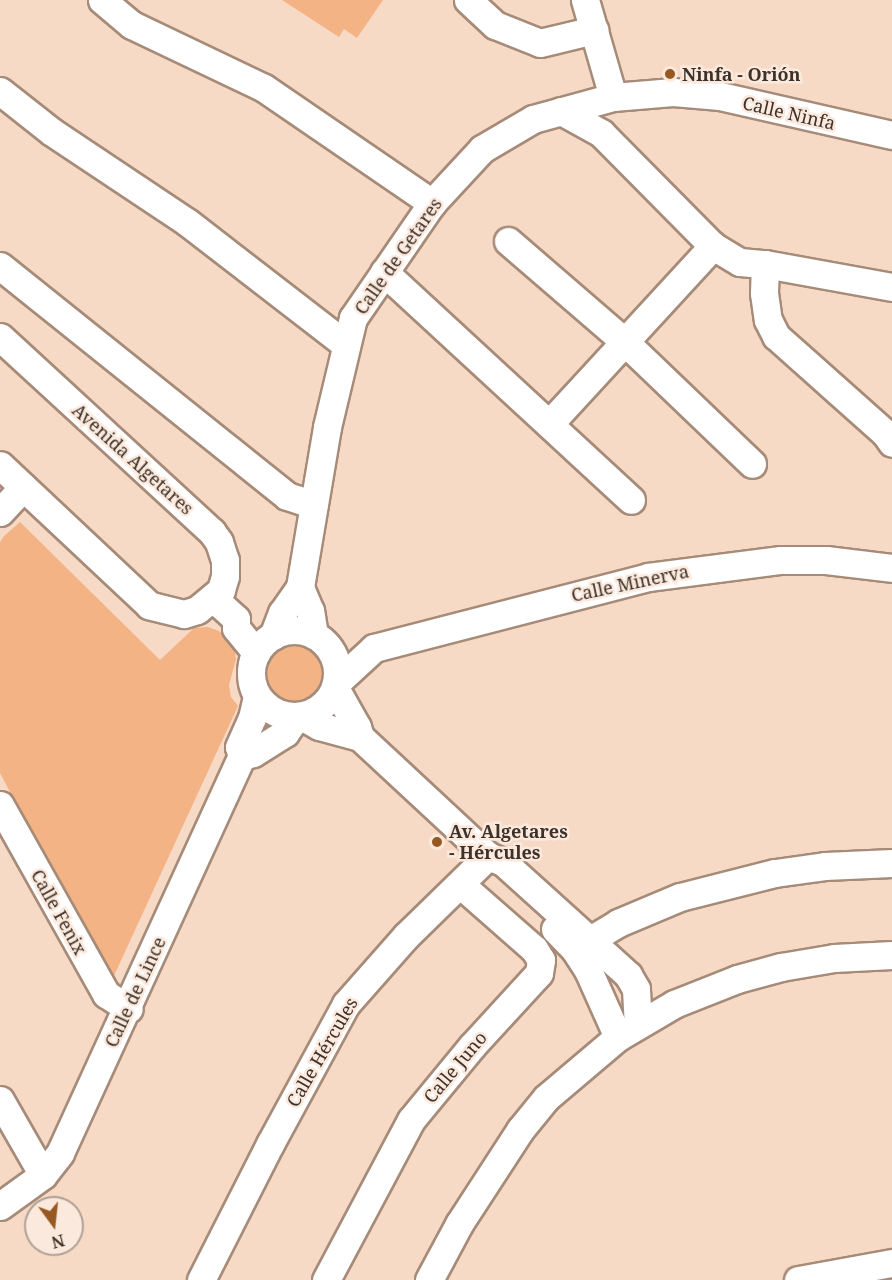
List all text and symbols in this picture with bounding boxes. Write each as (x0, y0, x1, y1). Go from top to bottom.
place label: Ninfa - Orión (682, 63, 801, 85)
marker: Ninfa - Orión (663, 67, 677, 81)
street label: Calle Ninfa (741, 92, 837, 134)
street label: Calle de Getares (350, 194, 446, 318)
street label: Avenida Algetares (68, 399, 198, 519)
street label: Calle Minerva (569, 560, 691, 606)
place label: Av. Algetares - Hércules (449, 821, 568, 864)
marker: Av. Algetares - Hércules (430, 835, 444, 849)
street label: Calle Fenix (27, 866, 91, 958)
street label: Calle de Lince (100, 933, 170, 1051)
street label: Calle Hércules (282, 993, 362, 1111)
street label: Calle Juno (419, 1027, 491, 1107)
north arrow (24, 1196, 84, 1256)
text: N (49, 1229, 67, 1254)

